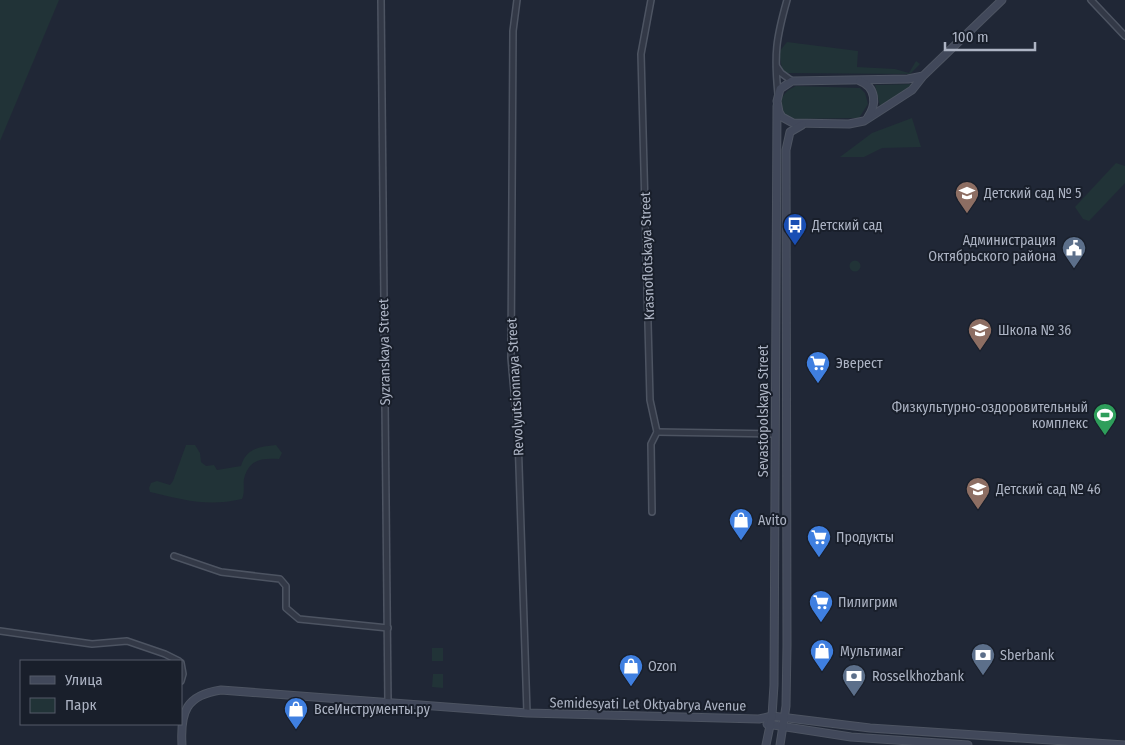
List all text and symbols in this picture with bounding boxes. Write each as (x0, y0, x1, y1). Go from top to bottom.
scale bar (945, 20, 1035, 52)
text: 100 m (952, 28, 989, 46)
school or university icon: Детский сад № 5 (954, 180, 980, 214)
place label: Детский сад № 5 (983, 185, 1081, 202)
street label: Krasnoflotskaya Street (637, 191, 658, 320)
bus stop icon: Детский сад (782, 212, 808, 246)
place label: Детский сад (811, 217, 882, 234)
place label: Администрация Октябрьского района (928, 232, 1056, 265)
public building icon: Администрация Октябрьского района (1061, 235, 1087, 269)
street label: Syzranskaya Street (375, 298, 394, 406)
street label: Revolyutsionnaya Street (503, 317, 528, 457)
school or university icon: Школа № 36 (967, 317, 993, 351)
place label: Школа № 36 (998, 322, 1071, 339)
street label: Sevastopolskaya Street (755, 344, 772, 477)
supermarket icon: Эверест (805, 350, 831, 384)
place label: Эверест (836, 355, 883, 372)
place label: Физкультурно-оздоровительный комплекс (892, 399, 1088, 432)
sports icon: Физкультурно-оздоровительный комплекс (1092, 402, 1118, 436)
school or university icon: Детский сад № 46 (965, 476, 991, 510)
place label: Детский сад № 46 (995, 481, 1101, 498)
shop icon: Avito (728, 507, 754, 541)
place label: Avito (758, 512, 787, 529)
supermarket icon: Продукты (806, 524, 832, 558)
place label: Продукты (836, 529, 894, 546)
supermarket icon: Пилигрим (808, 589, 834, 623)
place label: Пилигрим (838, 594, 898, 611)
shop icon: Мультимаг (809, 638, 835, 672)
bank icon: Sberbank (970, 642, 996, 676)
place label: Мультимаг (840, 643, 904, 660)
place label: Sberbank (1000, 647, 1055, 664)
shop icon: Ozon (618, 653, 644, 687)
place label: Ozon (648, 658, 677, 675)
legend (20, 660, 182, 725)
bank icon: Rosselkhozbank (841, 663, 867, 697)
place label: Rosselkhozbank (872, 668, 964, 685)
text: Улица (64, 671, 103, 689)
street label: Semidesyati Let Oktyabrya Avenue (550, 694, 747, 715)
text: Парк (65, 696, 96, 714)
shop icon: ВсеИнструменты.ру (283, 696, 309, 730)
place label: ВсеИнструменты.ру (314, 701, 431, 718)

